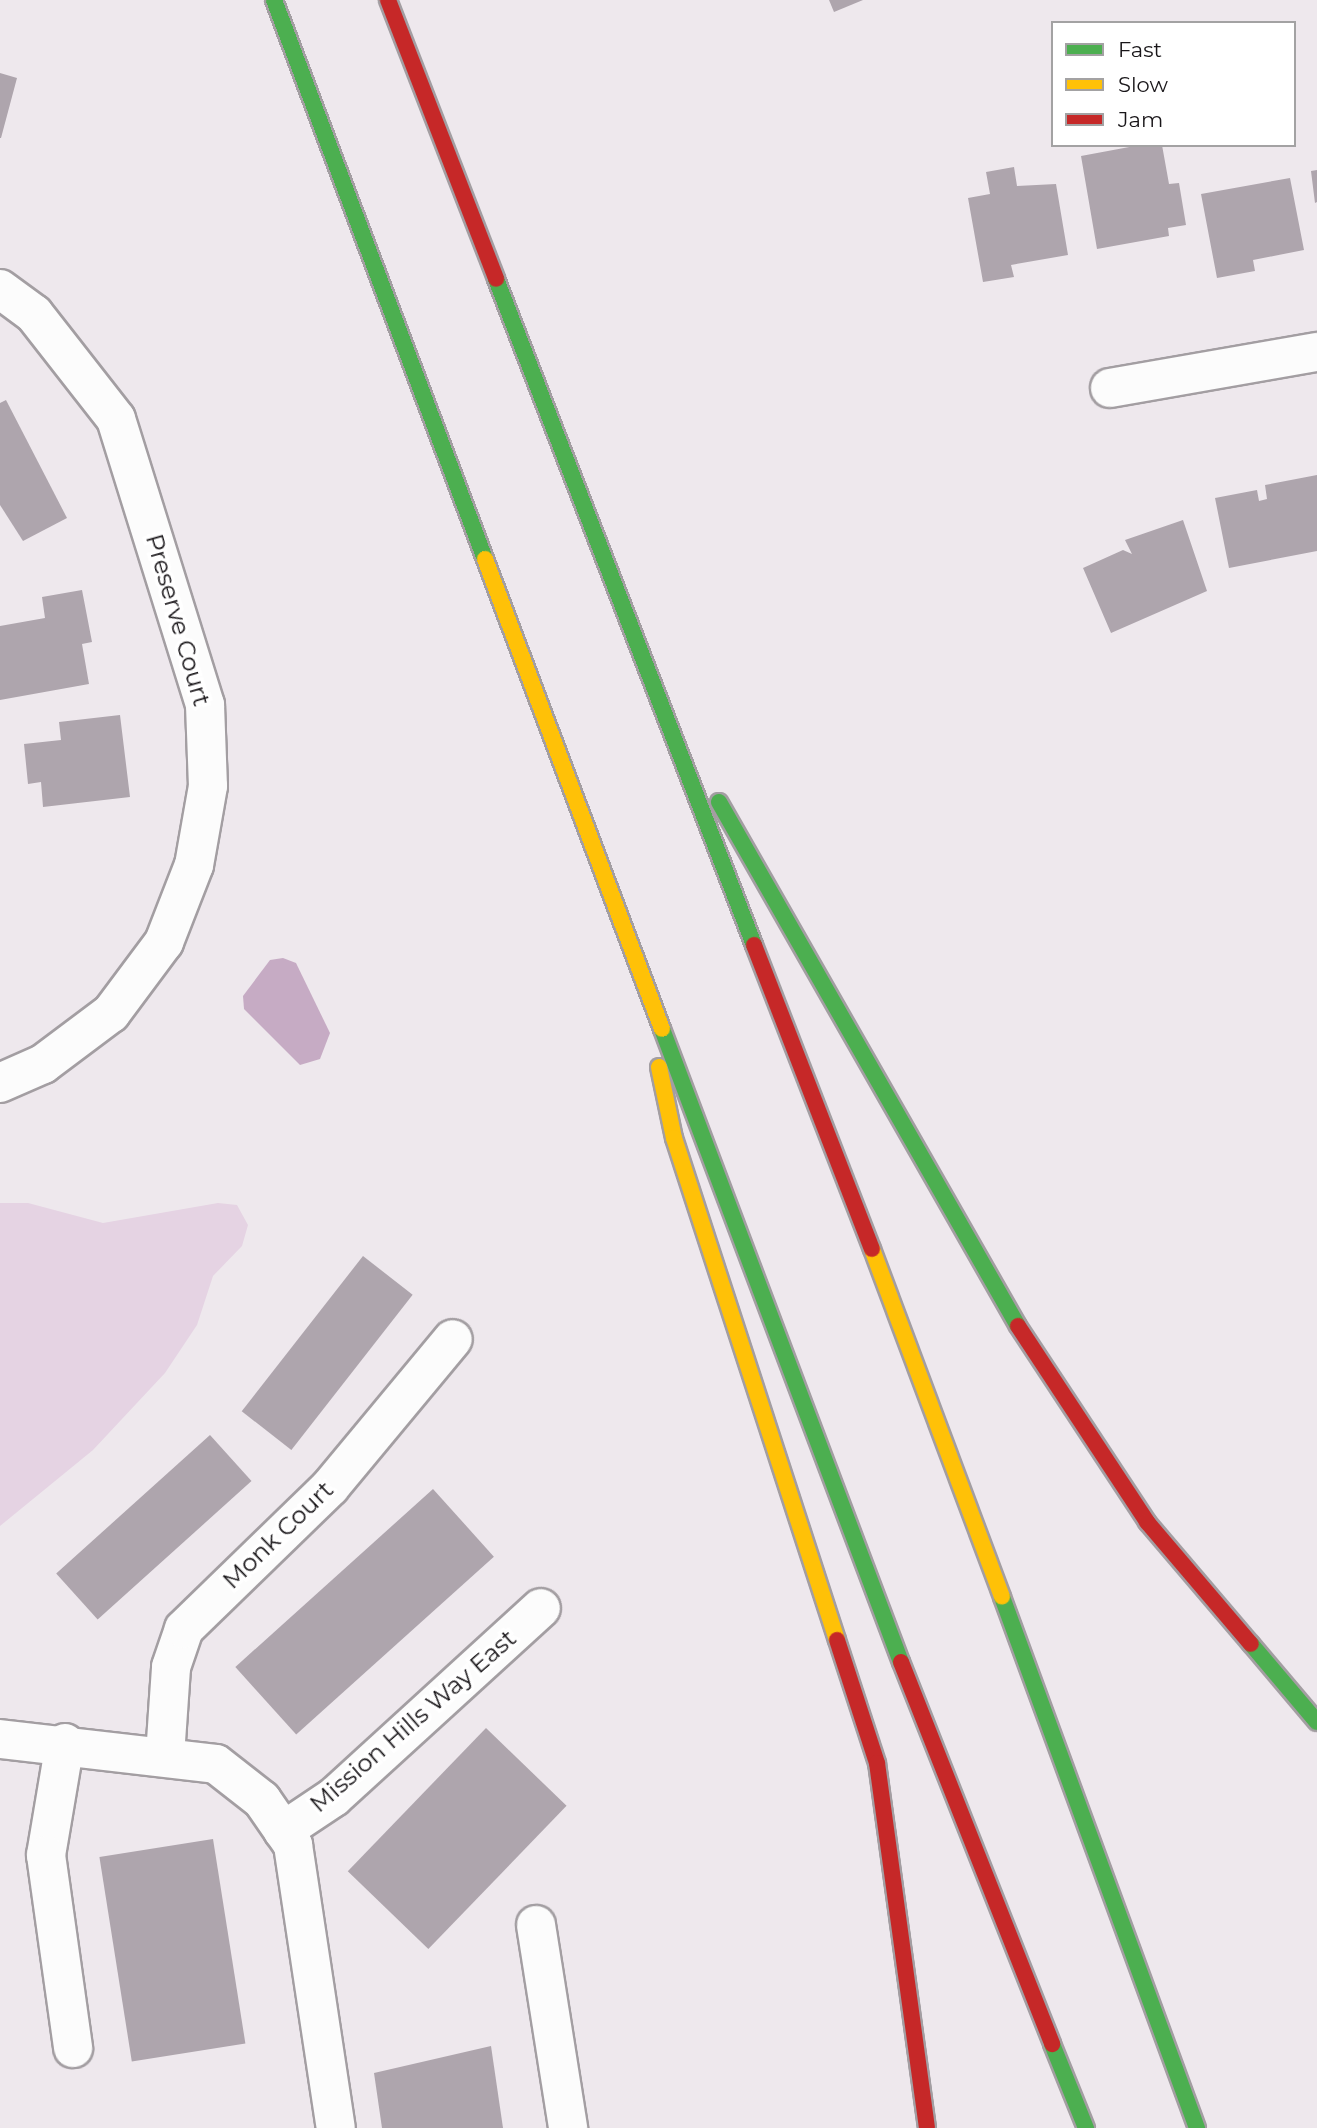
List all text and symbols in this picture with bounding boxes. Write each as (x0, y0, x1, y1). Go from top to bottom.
legend (1051, 21, 1296, 147)
text: Fast (1118, 37, 1162, 62)
text: Slow (1118, 72, 1168, 97)
text: Jam (1118, 107, 1163, 132)
street label: Preserve Court (140, 531, 216, 709)
street label: Monk Court (217, 1475, 339, 1595)
street label: Mission Hills Way East (304, 1624, 522, 1818)

